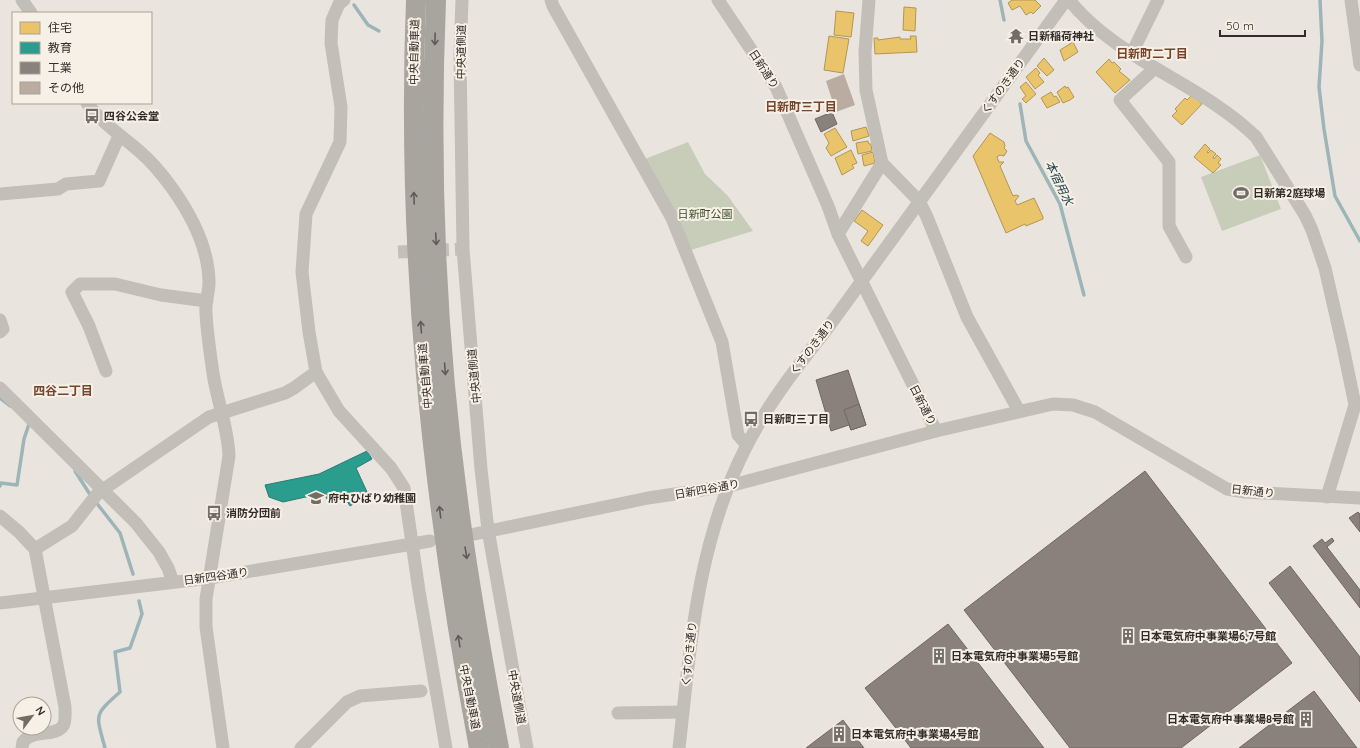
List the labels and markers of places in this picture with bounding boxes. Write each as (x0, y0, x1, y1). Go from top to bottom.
temple icon: 日新稲荷神社 (1007, 27, 1025, 45)
place label: 日新稲荷神社 (1028, 29, 1094, 43)
bus stop icon: 四谷公会堂 (83, 107, 101, 125)
place label: 四谷公会堂 (104, 109, 159, 123)
sports icon: 日新第2庭球場 (1232, 184, 1250, 202)
place label: 日新第2庭球場 (1253, 186, 1325, 200)
bus stop icon: 日新町三丁目 (742, 410, 760, 428)
place label: 日新町三丁目 (763, 412, 829, 426)
school or university icon: 府中ひばり幼稚園 (307, 489, 325, 507)
place label: 府中ひばり幼稚園 (328, 491, 416, 505)
bus stop icon: 消防分団前 (205, 504, 223, 522)
place label: 消防分団前 (226, 506, 281, 520)
building icon: 日本電気府中事業場6,7号館 (1119, 627, 1137, 645)
place label: 日本電気府中事業場6,7号館 (1140, 629, 1276, 643)
building icon: 日本電気府中事業場5号館 (930, 647, 948, 665)
place label: 日本電気府中事業場5号館 (951, 649, 1078, 663)
building icon: 日本電気府中事業場8号館 (1297, 710, 1315, 728)
place label: 日本電気府中事業場8号館 (1167, 712, 1294, 726)
building icon: 日本電気府中事業場4号館 (830, 725, 848, 743)
place label: 日本電気府中事業場4号館 (851, 727, 978, 741)

